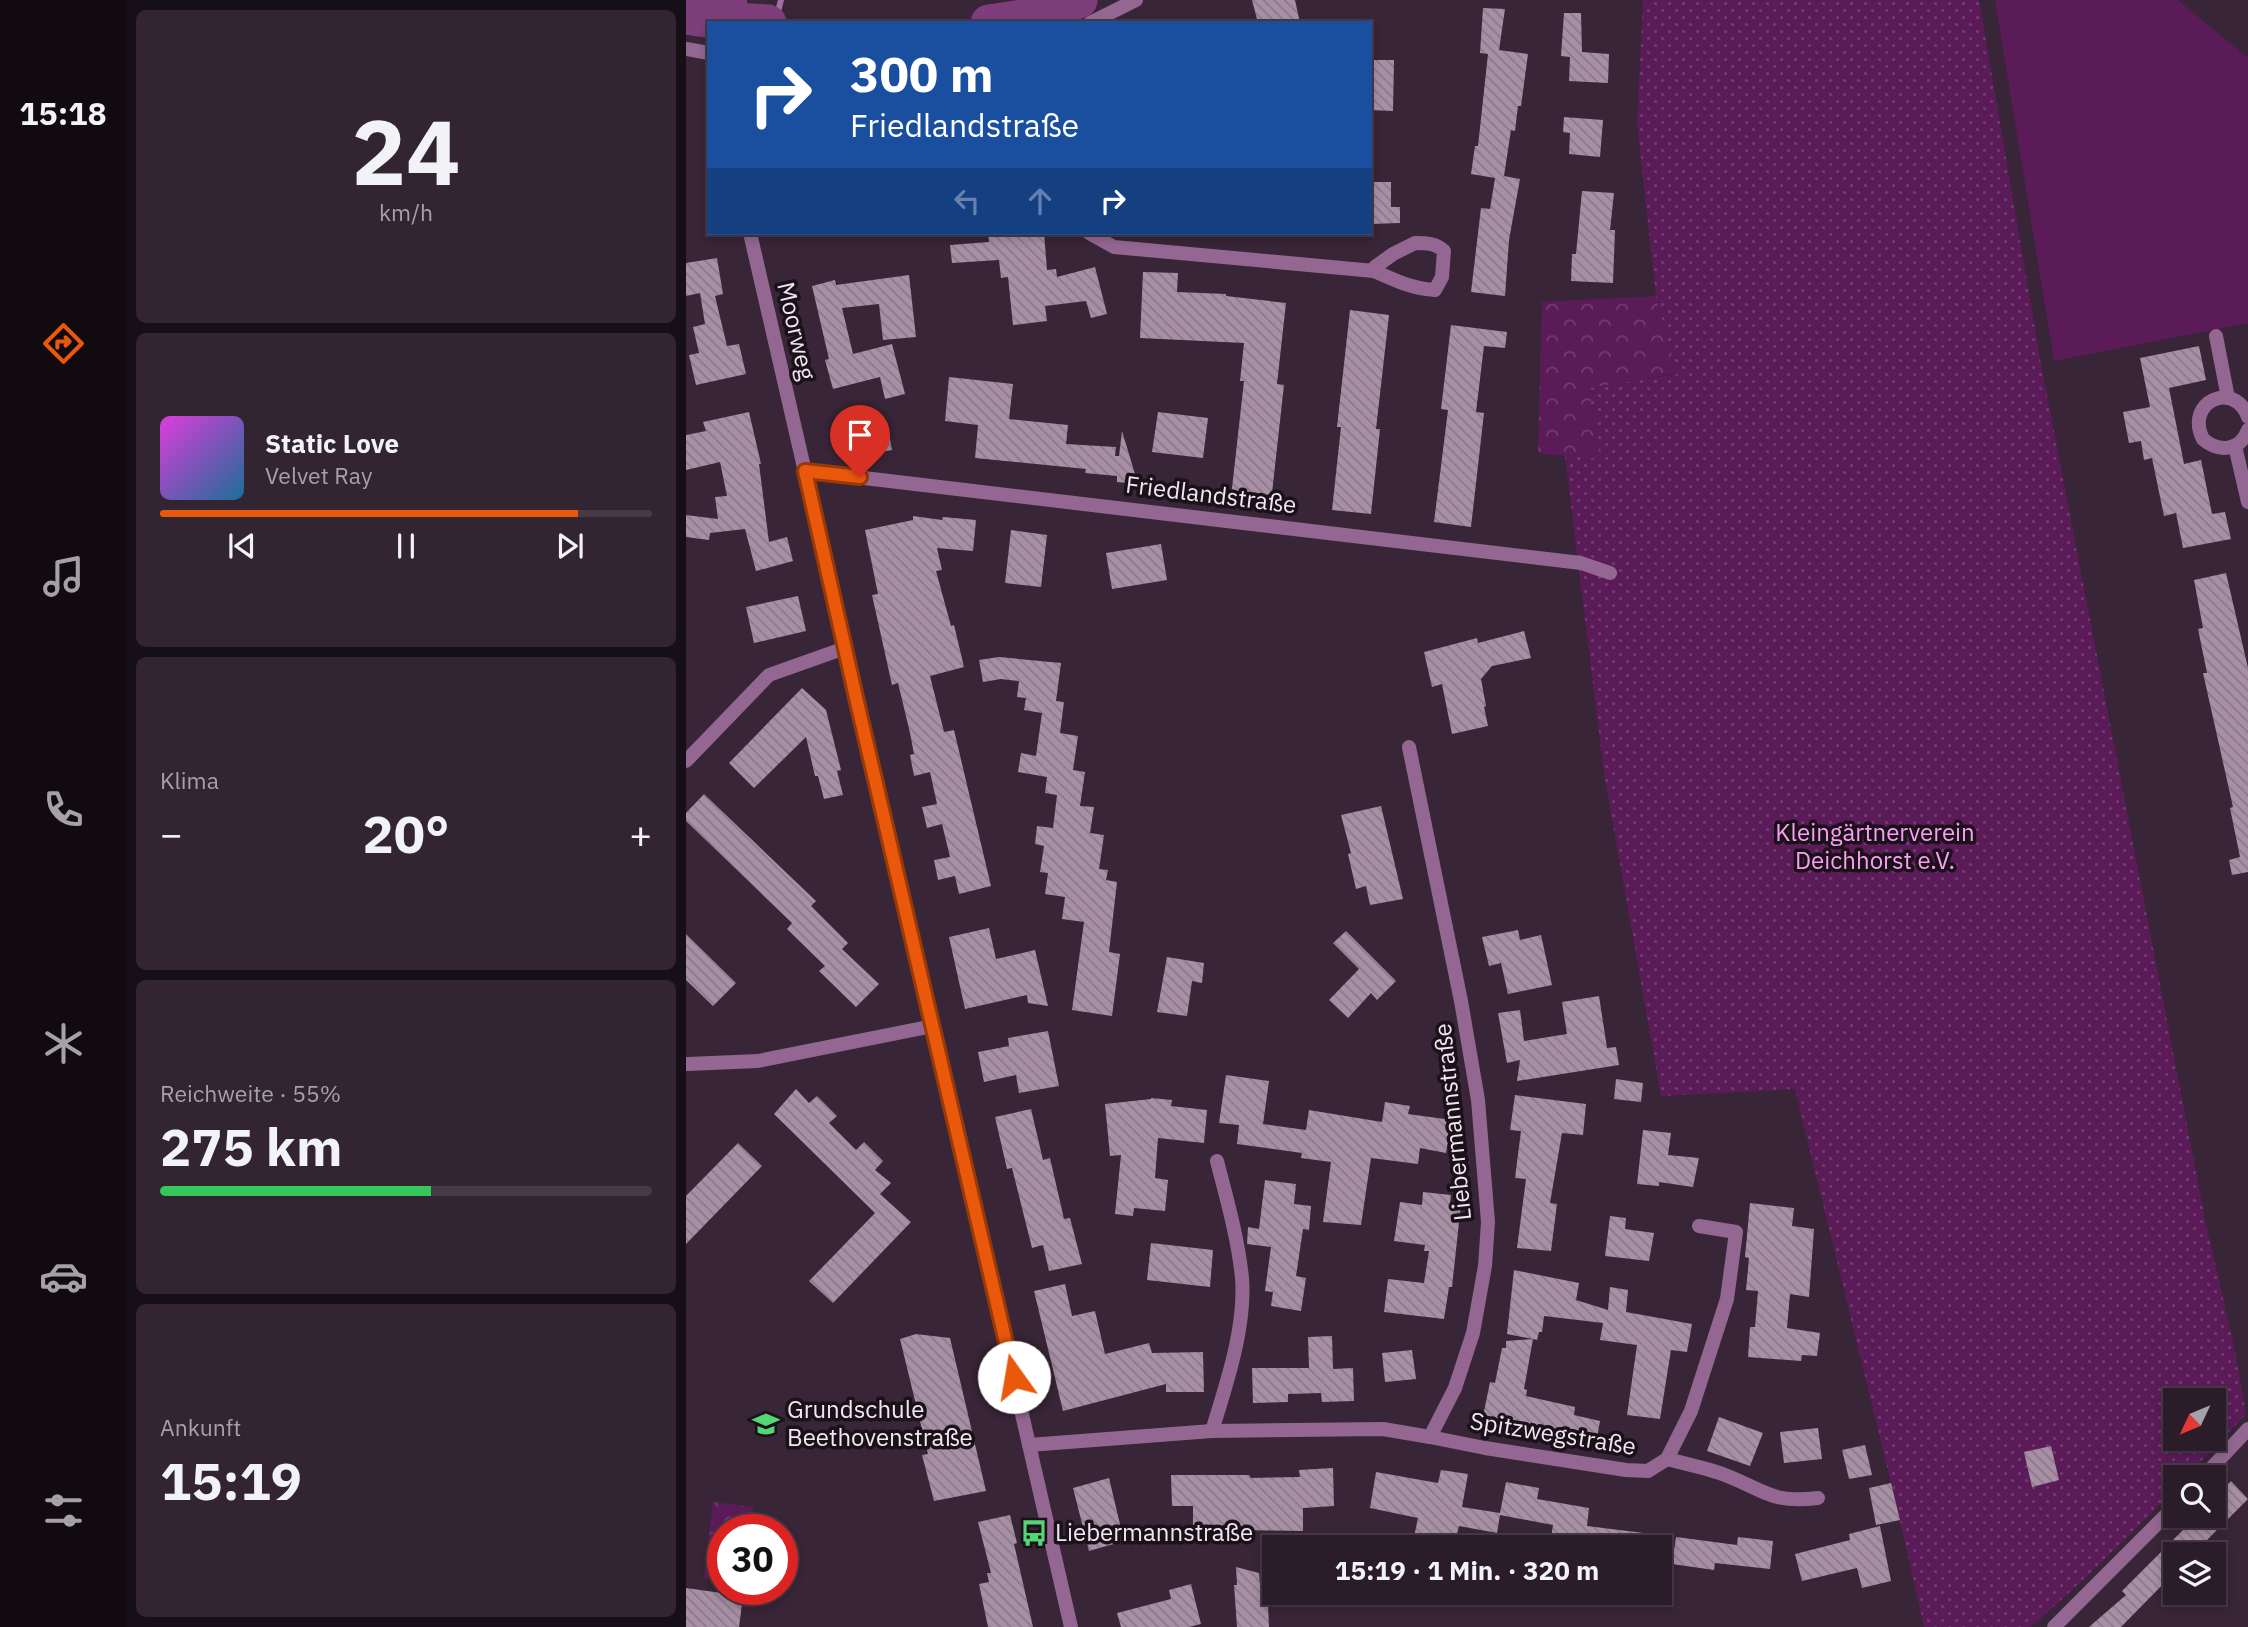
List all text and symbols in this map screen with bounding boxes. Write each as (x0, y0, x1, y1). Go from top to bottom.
text: 300 m (850, 42, 994, 105)
icon: right (735, 49, 826, 140)
text: 15:18 (19, 92, 107, 134)
text: 24 (351, 92, 461, 210)
text: Friedlandstraße (850, 104, 1079, 146)
icon: left (948, 182, 986, 220)
icon: ahead (1021, 182, 1059, 220)
icon: right (1094, 182, 1132, 220)
text: km/h (379, 197, 433, 227)
street label: Moorweg (770, 279, 824, 383)
icon: directions (39, 319, 88, 368)
pin (830, 405, 890, 477)
icon: arrive (841, 416, 879, 454)
text: Static Love (265, 426, 399, 460)
text: Velvet Ray (265, 460, 372, 490)
street label: Friedlandstraße (1124, 468, 1298, 520)
icon: previous (223, 527, 261, 565)
icon: pause (387, 527, 425, 565)
icon: next (551, 527, 589, 565)
icon: music (39, 552, 88, 601)
text: Klima (160, 765, 219, 795)
icon: phone (39, 785, 88, 834)
text: 20° (363, 800, 449, 867)
text: − (160, 809, 183, 858)
text: + (629, 809, 652, 858)
park label: Kleingärtnerverein Deichhorst e.V. (1775, 816, 1975, 876)
icon: climate (39, 1019, 88, 1068)
street label: Liebermannstraße (1426, 1022, 1478, 1222)
text: Reichweite · 55% (160, 1078, 341, 1108)
text: 275 km (160, 1113, 342, 1180)
icon: car (39, 1252, 88, 1301)
position arrow (977, 1340, 1051, 1414)
north arrow (2163, 1388, 2226, 1451)
map controls (2163, 1388, 2226, 1605)
place label: Grundschule Beethovenstraße (787, 1393, 973, 1453)
street label: Spitzwegstraße (1468, 1404, 1638, 1462)
school or university icon: Grundschule Beethovenstraße (751, 1409, 781, 1439)
text: Ankunft (160, 1412, 241, 1442)
text: 15:19 (160, 1447, 302, 1514)
button: search (2163, 1465, 2226, 1528)
icon: filters (39, 1486, 88, 1535)
speed limit sign: 30 (707, 1514, 798, 1605)
place label: Liebermannstraße (1055, 1516, 1253, 1548)
bus stop icon: Liebermannstraße (1019, 1518, 1049, 1548)
button: layers (2163, 1542, 2226, 1605)
text: 15:19 · 1 Min. · 320 m (1335, 1553, 1599, 1587)

